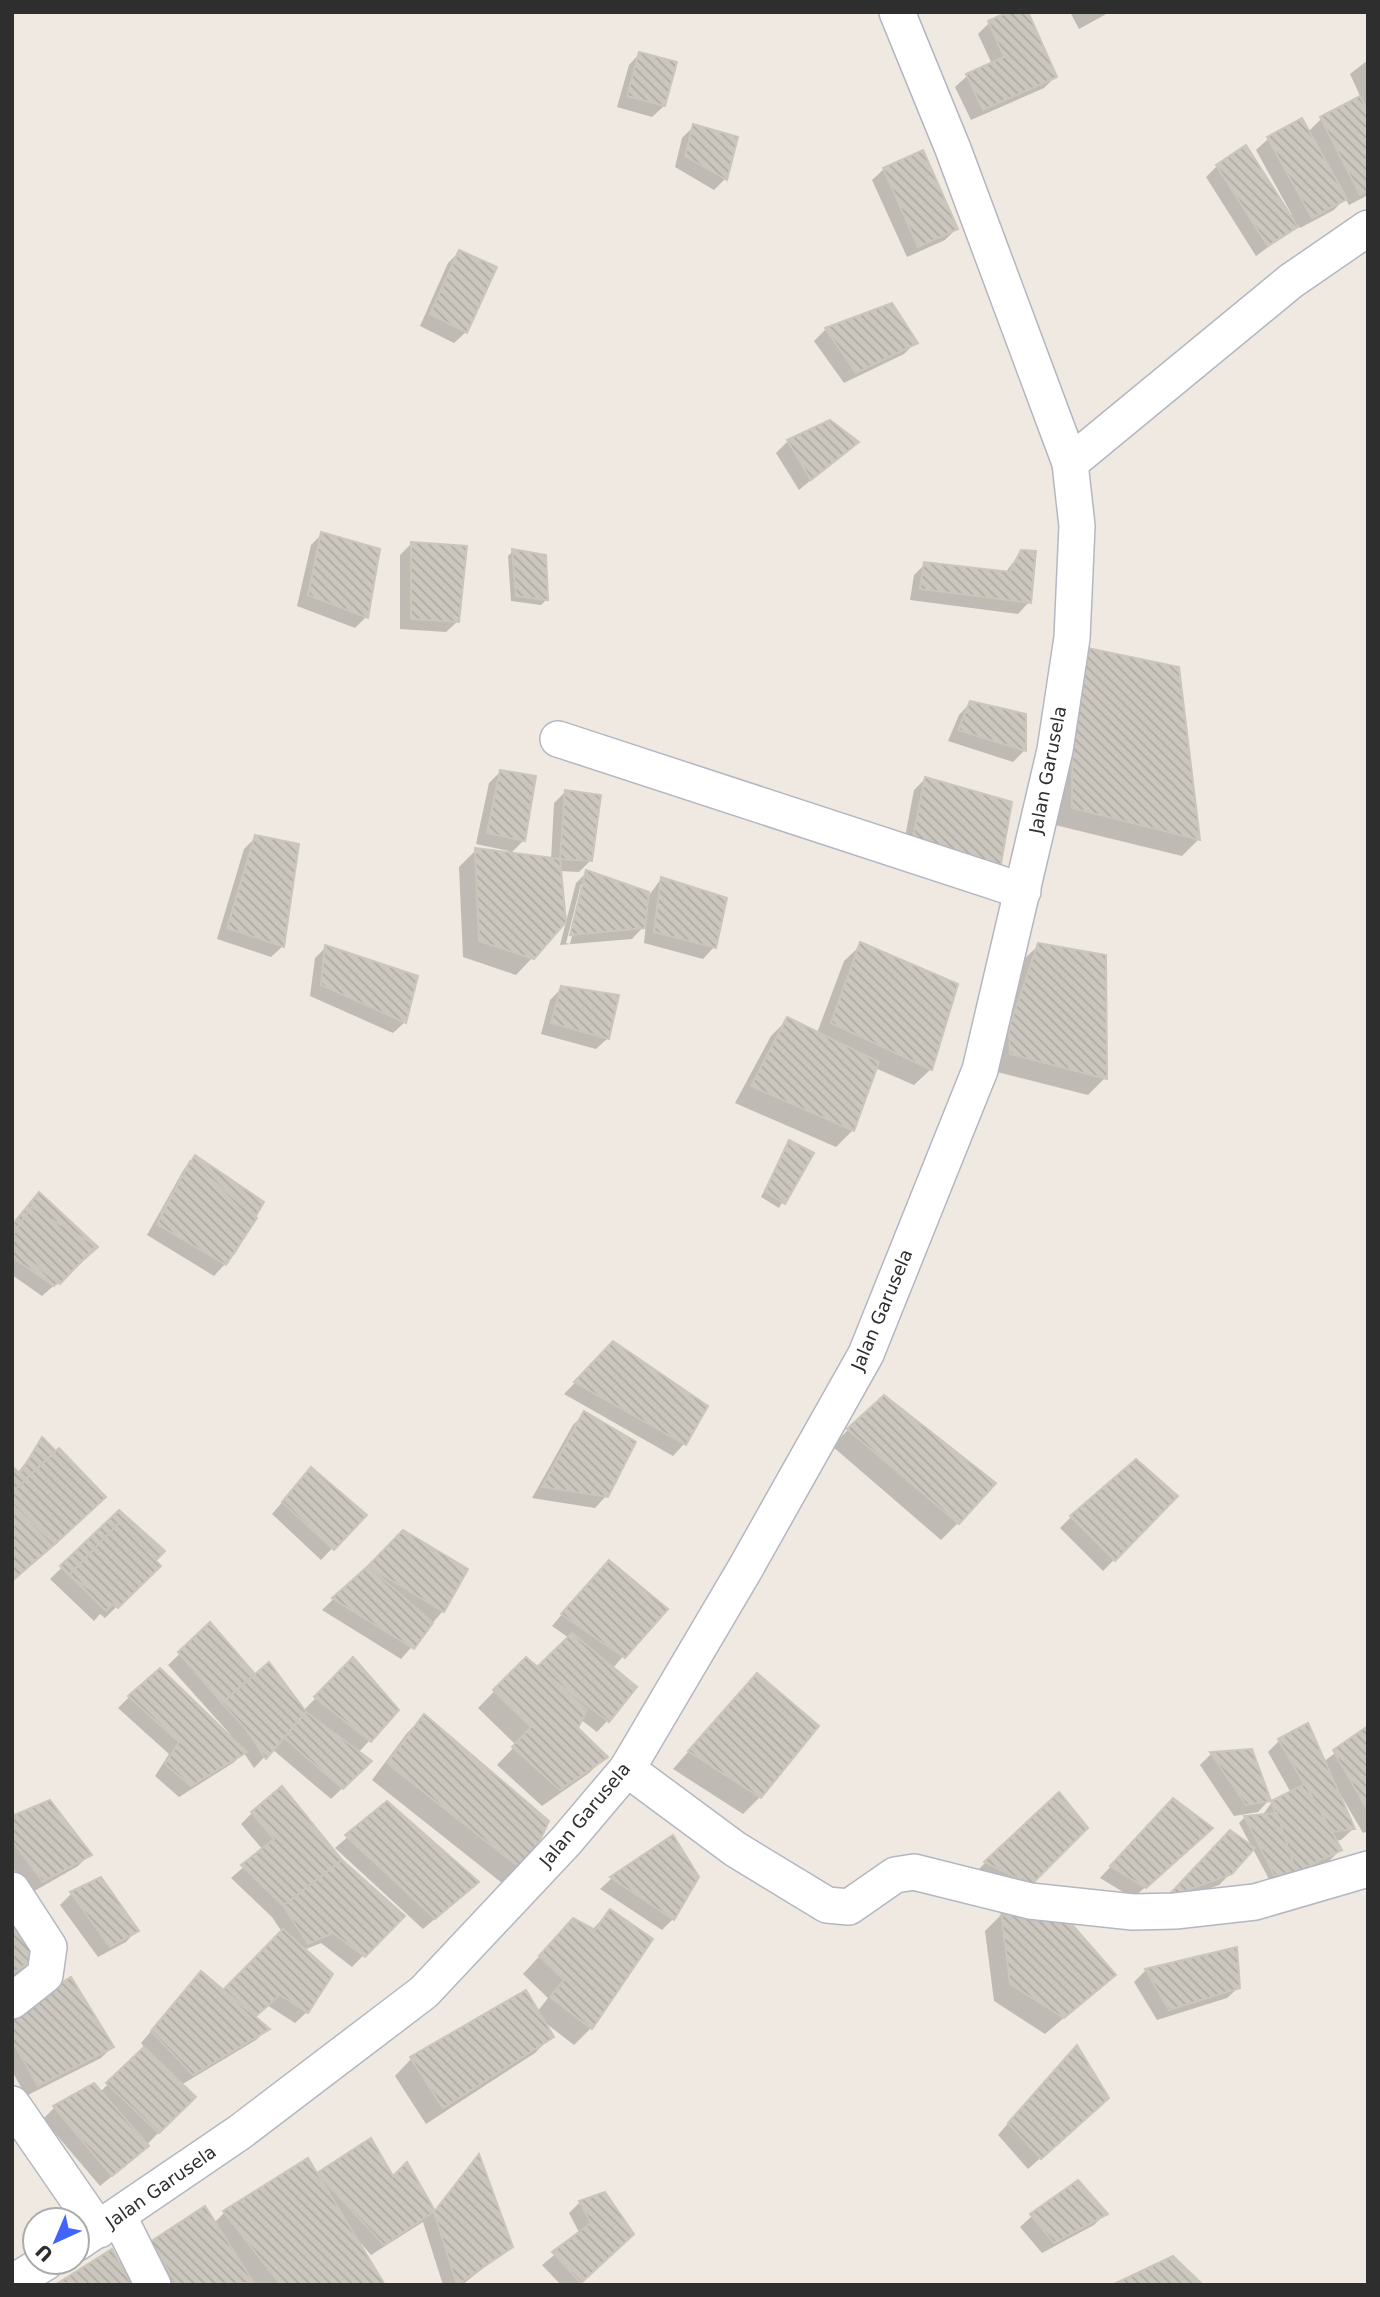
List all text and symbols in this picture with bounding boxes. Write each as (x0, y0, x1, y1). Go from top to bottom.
street label: Jalan Garusela (1025, 704, 1070, 837)
street label: Jalan Garusela (846, 1246, 917, 1375)
street label: Jalan Garusela (534, 1758, 634, 1872)
street label: Jalan Garusela (101, 2141, 220, 2233)
north arrow (21, 2206, 91, 2276)
text: U (31, 2240, 57, 2267)

